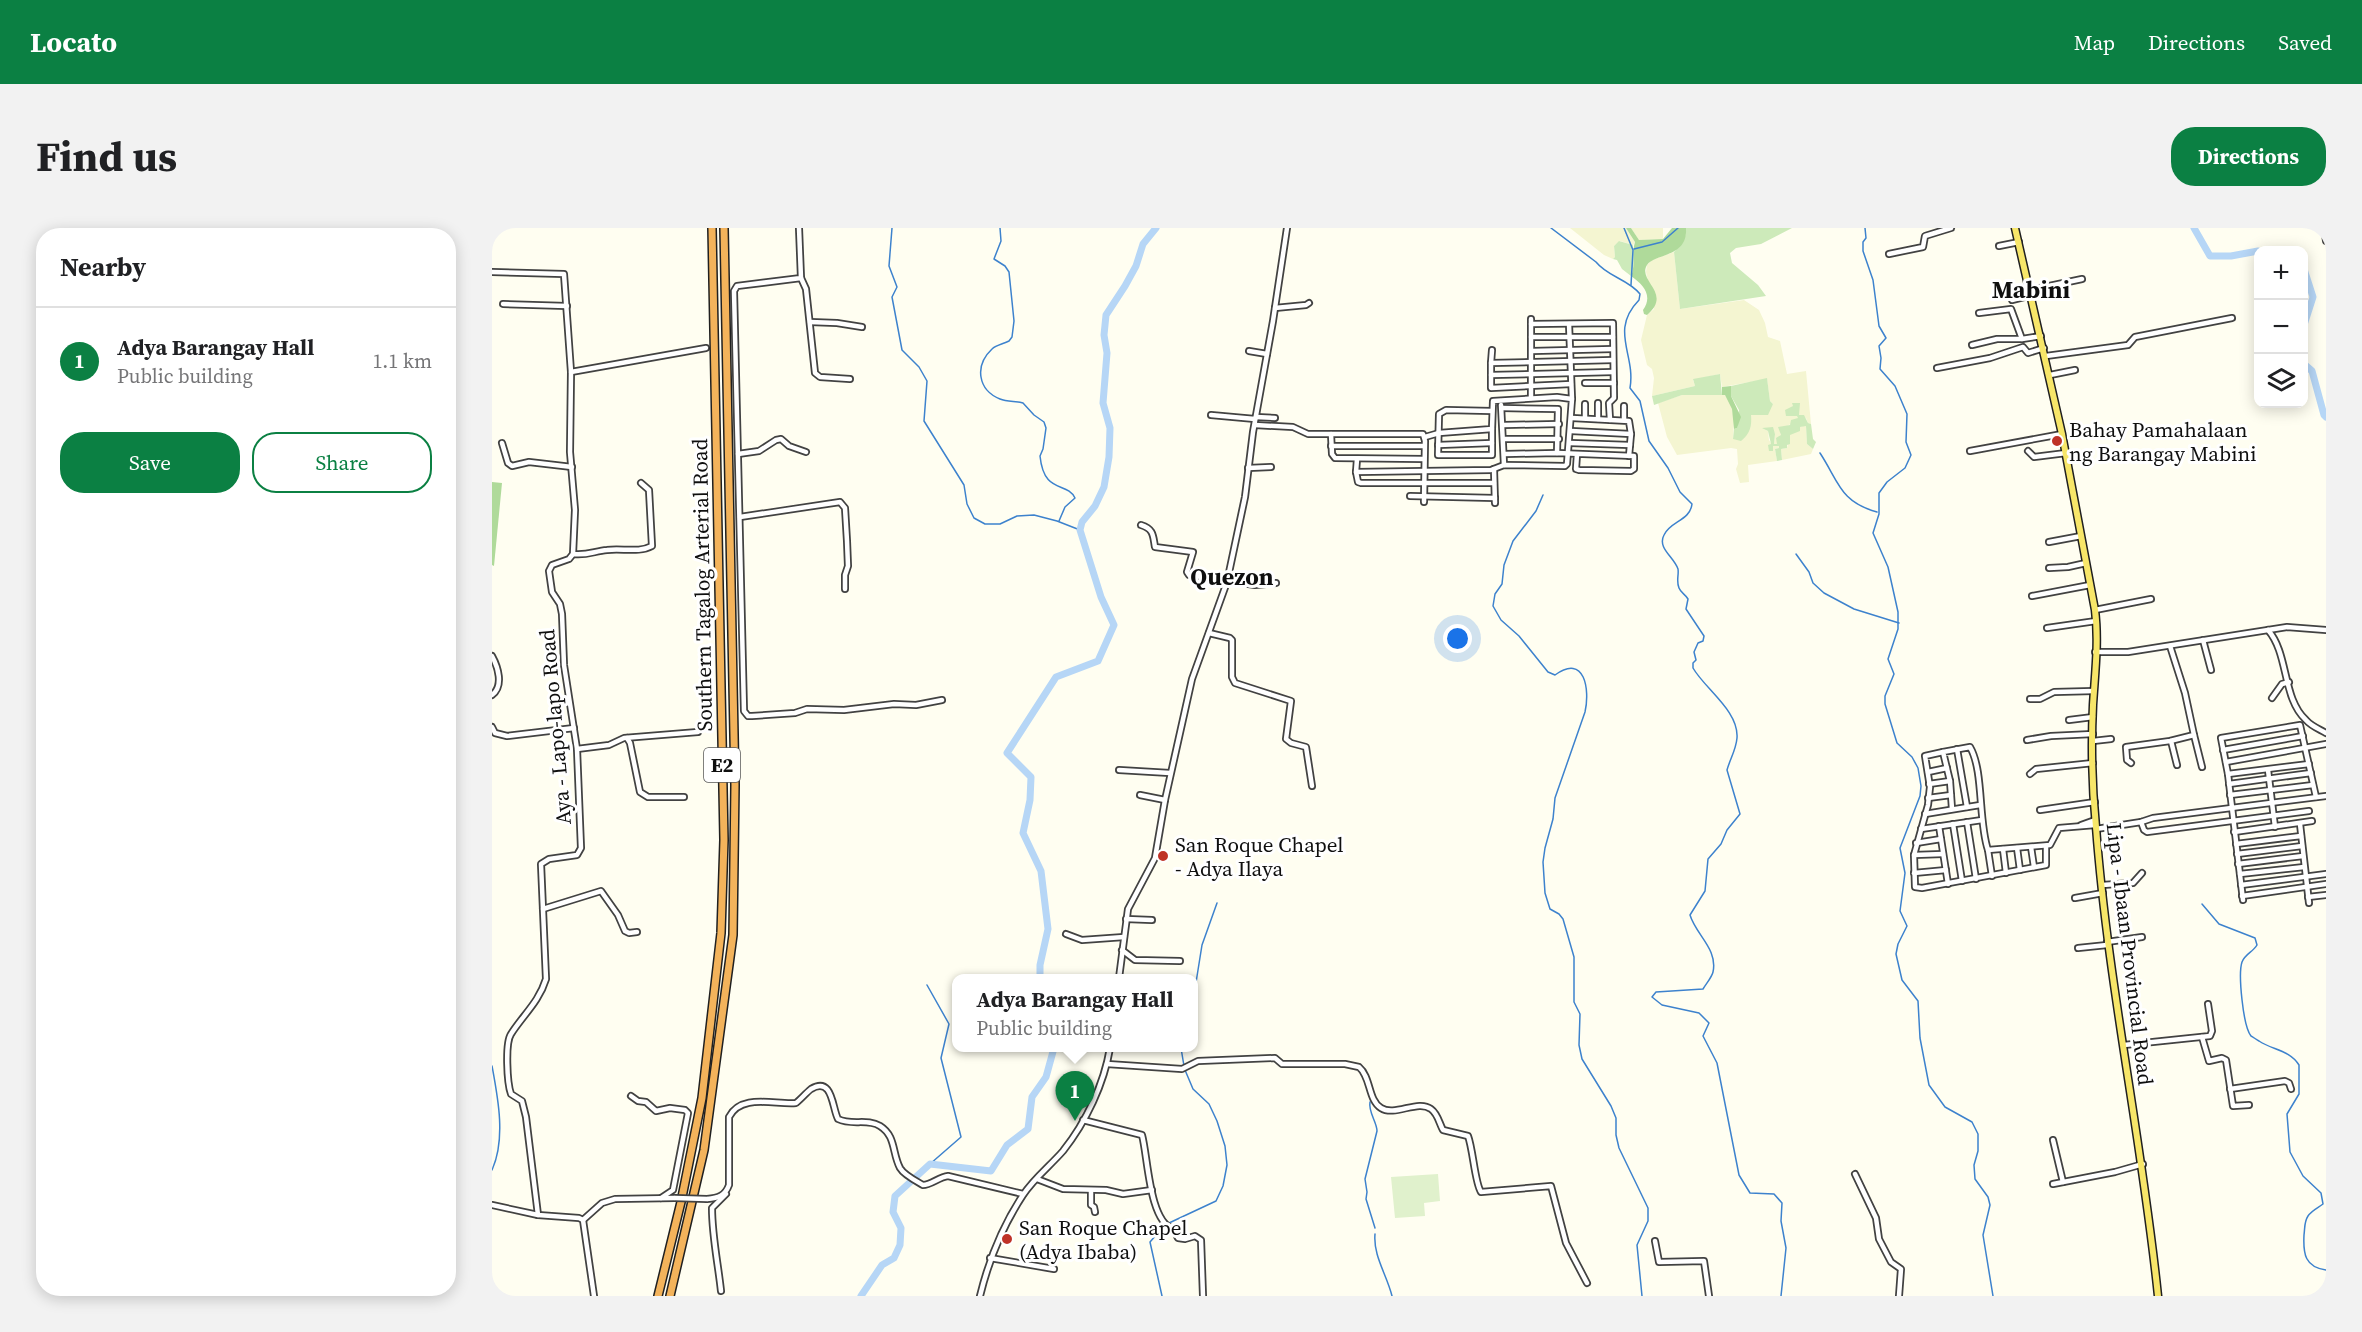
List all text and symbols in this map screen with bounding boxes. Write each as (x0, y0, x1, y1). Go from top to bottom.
text: Locato (30, 23, 117, 61)
text: Map (2074, 28, 2115, 57)
text: Directions (2148, 28, 2245, 57)
text: Saved (2278, 28, 2332, 57)
text: Find us (36, 127, 177, 185)
button: Directions (2171, 127, 2326, 186)
map controls (2254, 246, 2308, 408)
button: + (2254, 246, 2308, 300)
text: Nearby (60, 249, 146, 285)
district label: Mabini (1992, 273, 2071, 306)
button: − (2254, 300, 2308, 354)
text: Adya Barangay Hall (117, 332, 314, 362)
text: 1 (74, 347, 85, 375)
text: 1.1 km (372, 347, 432, 375)
button: layers (2254, 354, 2308, 408)
text: Public building (117, 362, 253, 390)
place label: Bahay Pamahalaan ng Barangay Mabini (2069, 415, 2256, 468)
button: Save (60, 432, 240, 493)
button: Share (252, 432, 432, 493)
marker: Bahay Pamahalaan ng Barangay Mabini (2050, 434, 2064, 448)
street label: Southern Tagalog Arterial Road (685, 438, 719, 732)
district label: Quezon (1190, 560, 1274, 593)
your location (1443, 624, 1472, 653)
street label: Aya - Lapo-lapo Road (532, 628, 578, 826)
road number: E2 (704, 748, 740, 782)
street label: Lipa - Ibaan Provincial Road (2099, 821, 2161, 1087)
place label: San Roque Chapel - Adya Ilaya (1175, 830, 1343, 883)
marker: San Roque Chapel - Adya Ilaya (1156, 849, 1170, 863)
popup (952, 974, 1198, 1052)
text: Adya Barangay Hall (976, 984, 1174, 1014)
text: Public building (976, 1014, 1112, 1042)
pin: 1 (1056, 1072, 1094, 1121)
place label: San Roque Chapel (Adya Ibaba) (1019, 1213, 1187, 1266)
marker: San Roque Chapel (Adya Ibaba) (1000, 1232, 1014, 1246)

